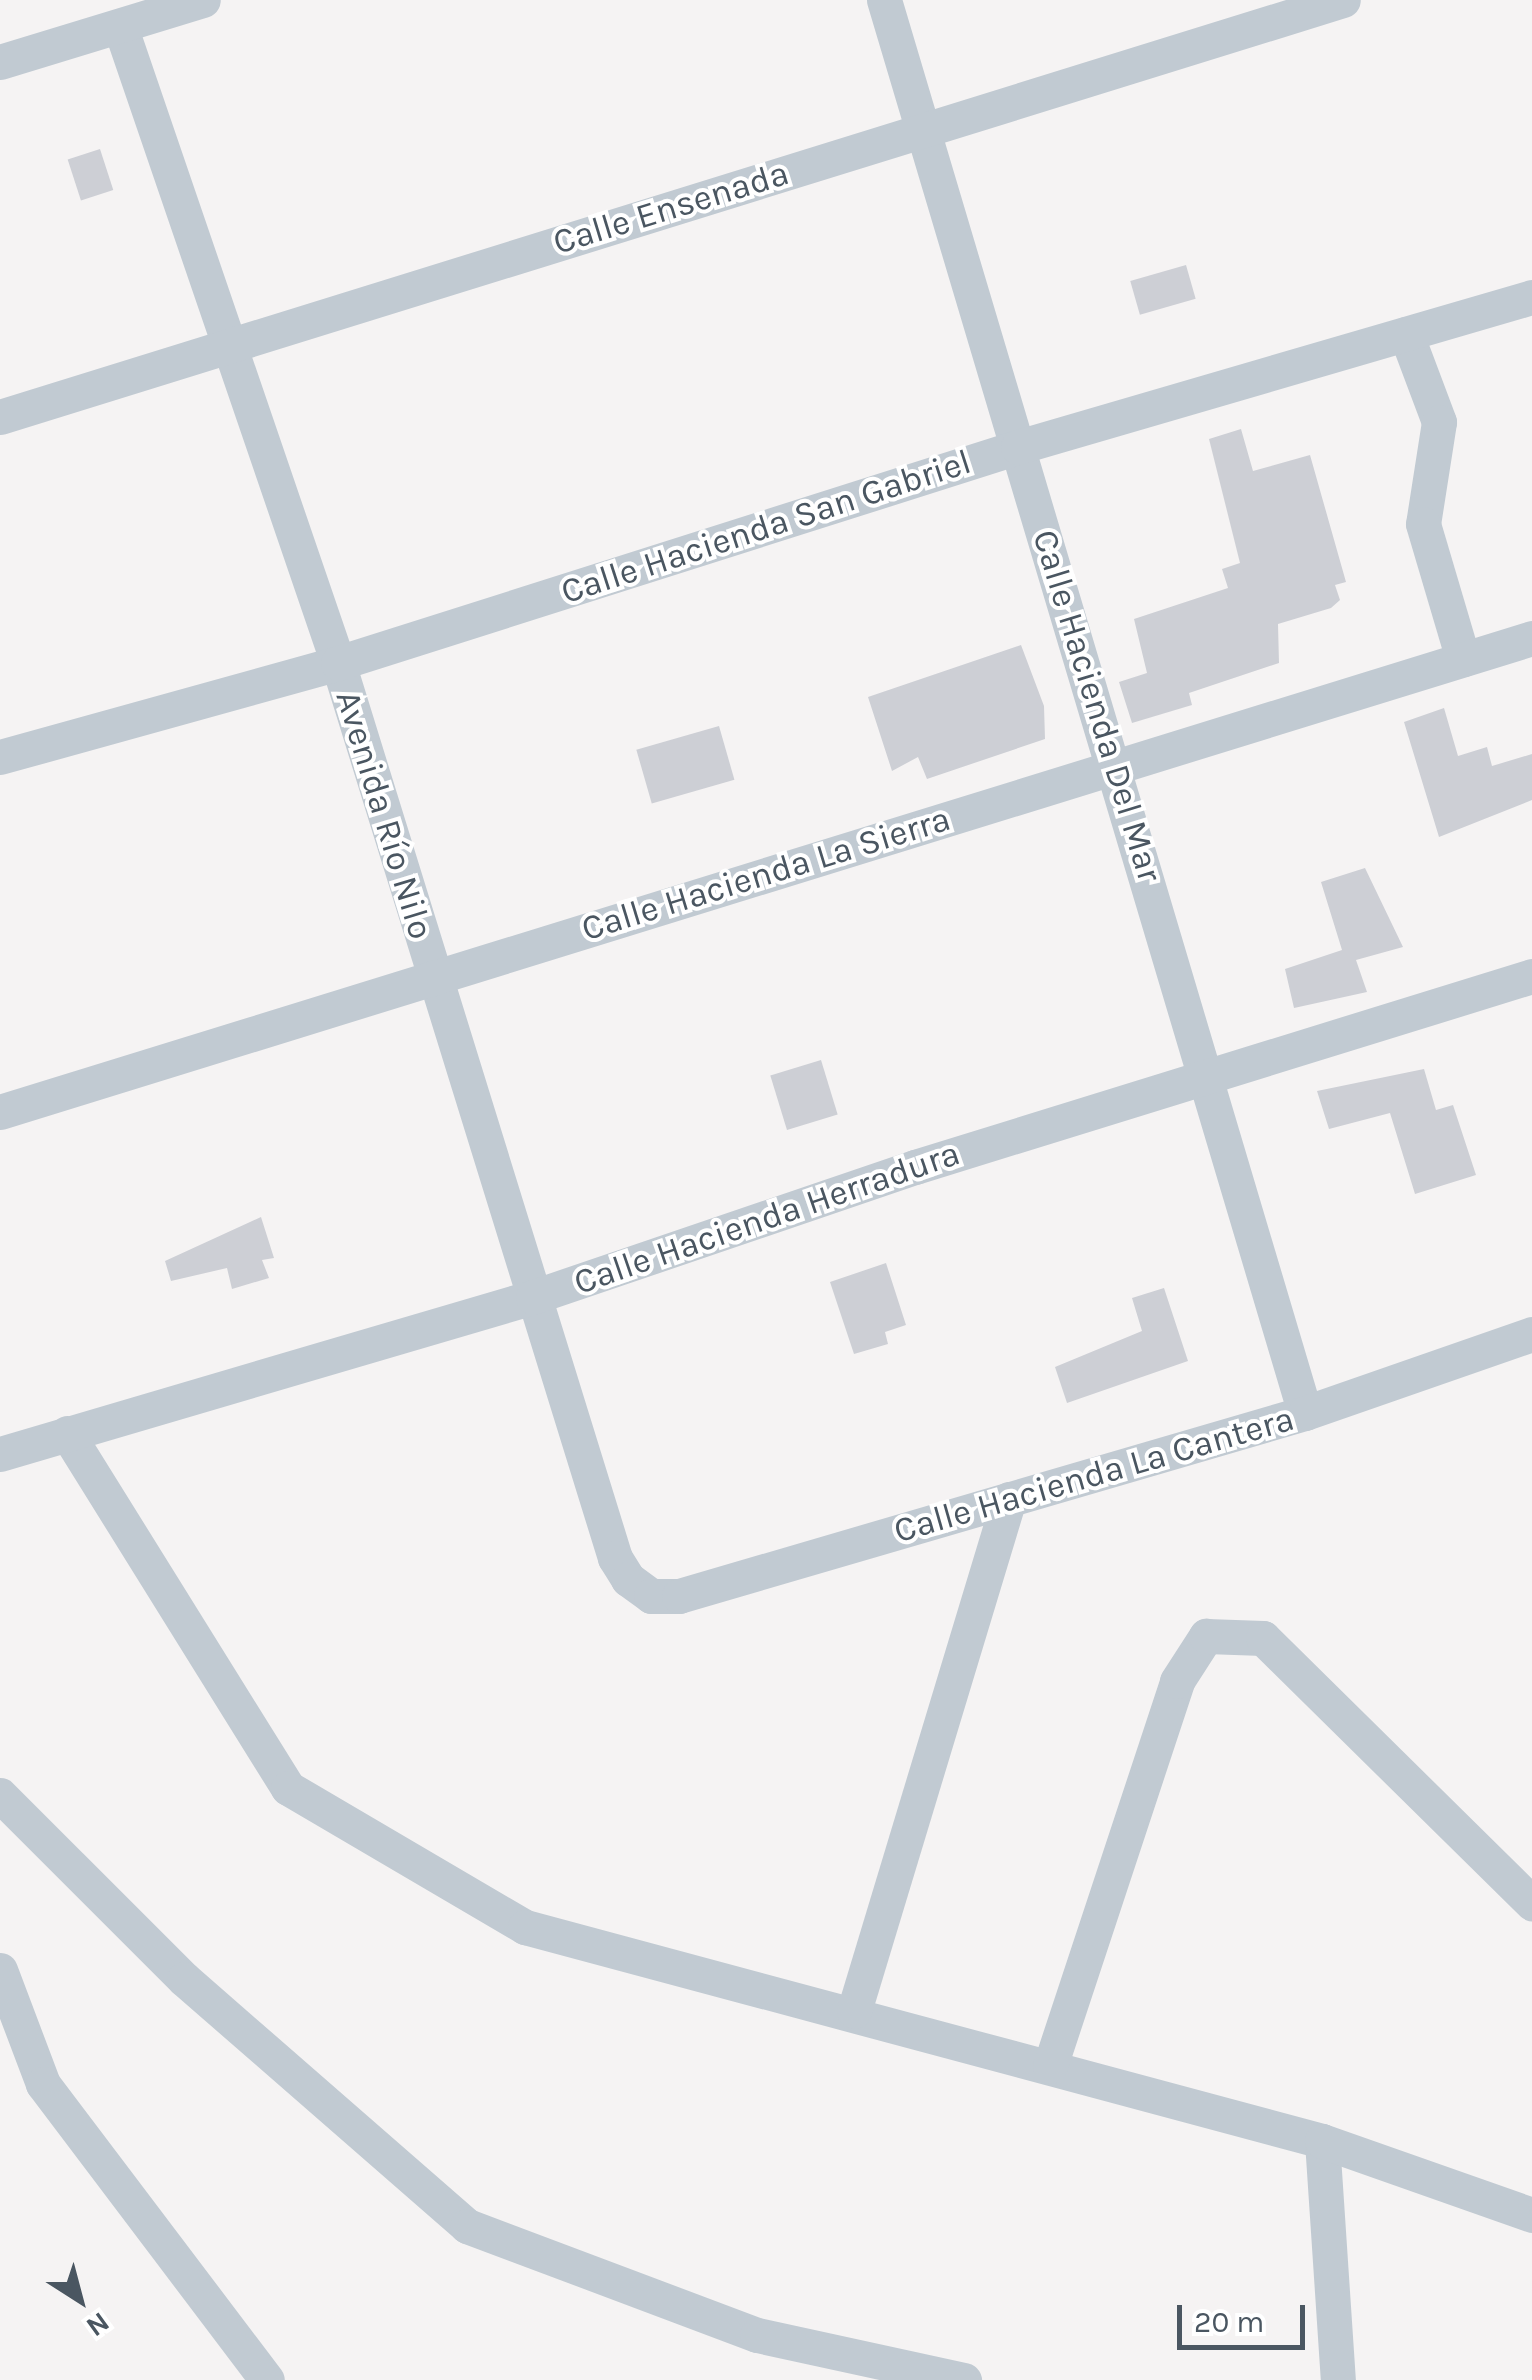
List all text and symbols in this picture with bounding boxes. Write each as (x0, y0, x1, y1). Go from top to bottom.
street label: Calle Ensenada (548, 152, 794, 264)
street label: Calle Hacienda San Gabriel (556, 441, 976, 613)
street label: Calle Hacienda Del Mar (1023, 525, 1171, 887)
street label: Avenida Río Nilo (326, 686, 442, 944)
street label: Calle Hacienda La Sierra (577, 798, 955, 950)
street label: Calle Hacienda Herradura (569, 1132, 965, 1304)
street label: Calle Hacienda La Cantera (889, 1398, 1299, 1552)
north arrow (30, 2250, 130, 2350)
scale bar (1182, 2285, 1310, 2347)
text: 20 m (1194, 2304, 1264, 2340)
text: N (80, 2305, 116, 2344)

